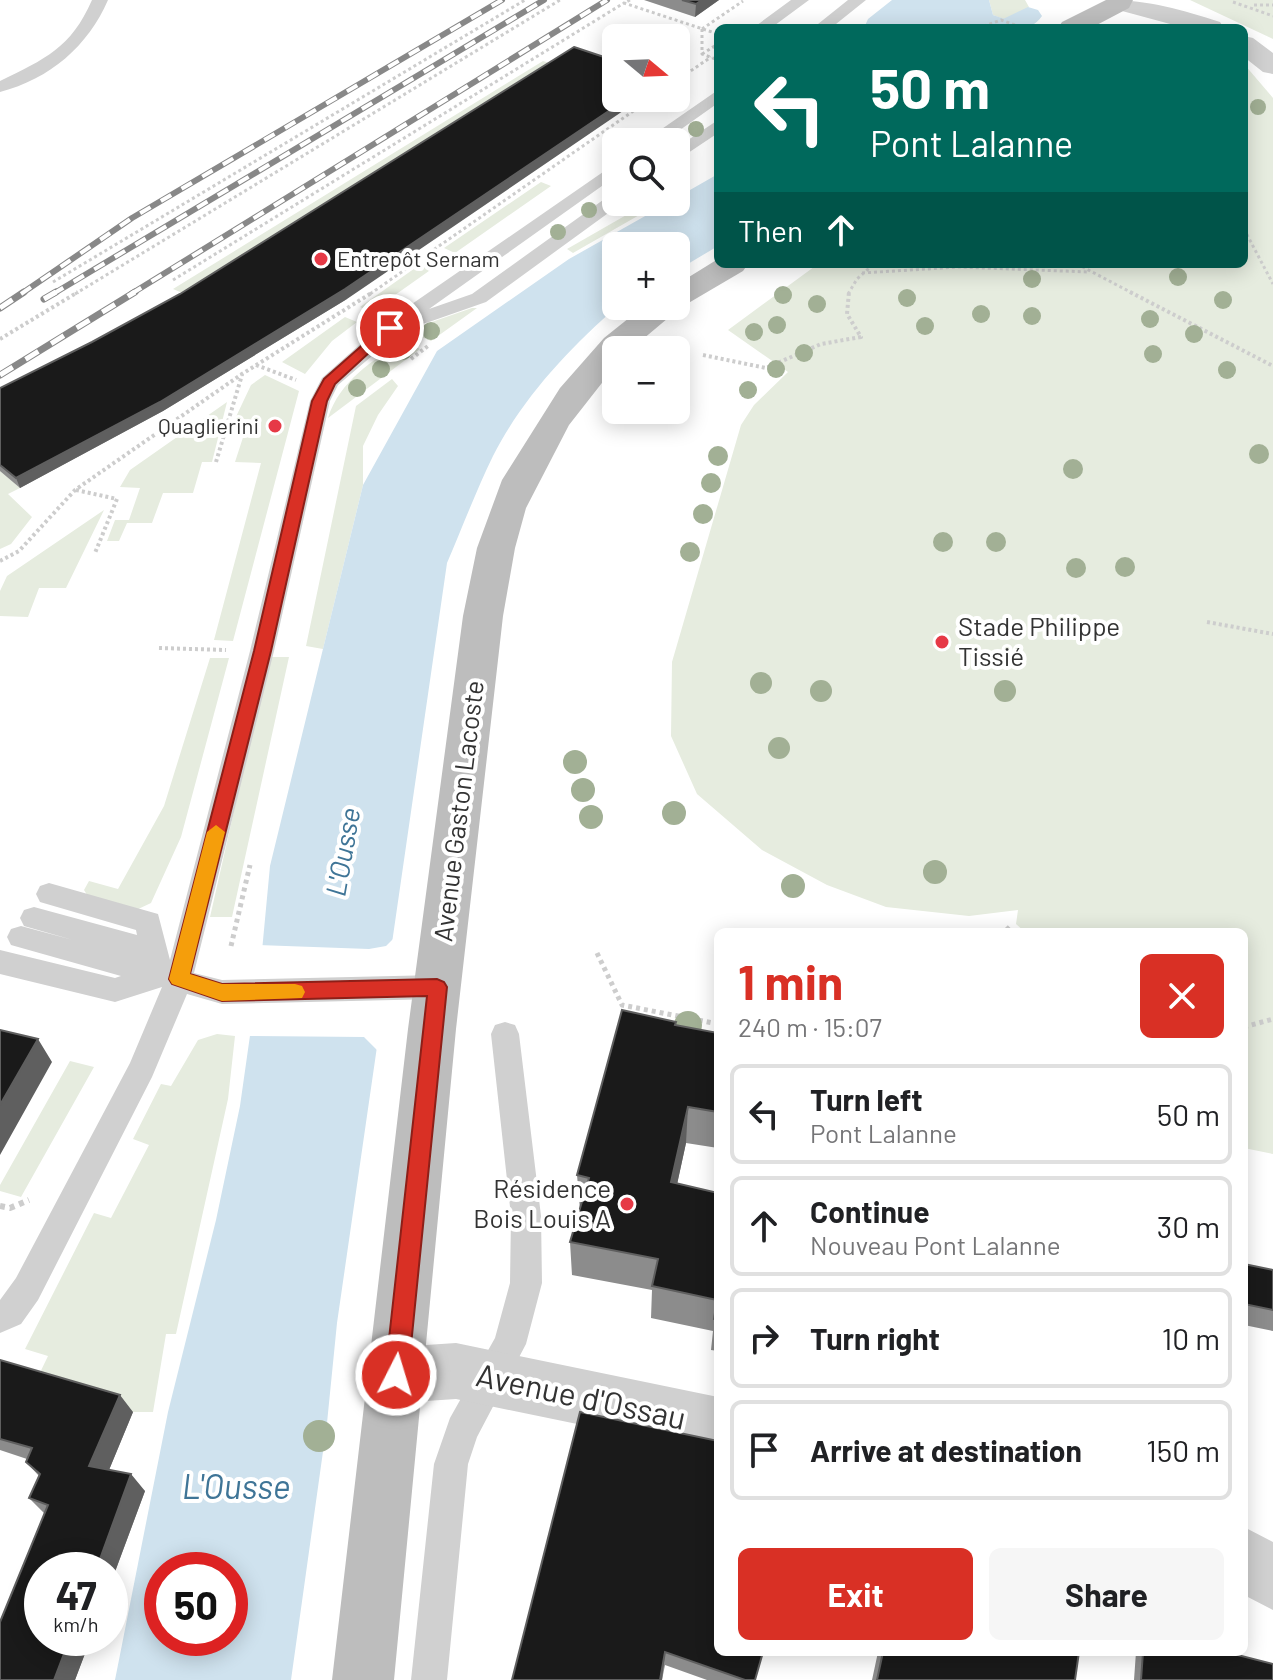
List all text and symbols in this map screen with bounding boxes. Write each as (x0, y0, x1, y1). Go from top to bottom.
north arrow (602, 24, 690, 112)
map controls (602, 24, 690, 424)
text: 50 m (870, 53, 990, 120)
icon: left (738, 56, 842, 160)
text: Pont Lalanne (870, 121, 1073, 164)
button: search (602, 128, 690, 216)
icon: ahead (819, 208, 863, 252)
text: Then (738, 212, 803, 248)
button: + (602, 232, 690, 320)
place label: Entrepôt Sernam (337, 245, 500, 271)
marker: Entrepôt Sernam (312, 250, 330, 268)
pin (356, 294, 424, 362)
icon: arrive (368, 306, 412, 350)
button: − (602, 336, 690, 424)
place label: Quaglierini (158, 412, 259, 438)
marker: Quaglierini (266, 417, 284, 435)
place label: Stade Philippe Tissié (958, 610, 1120, 671)
marker: Stade Philippe Tissié (933, 633, 951, 651)
street label: Avenue Gaston Lacoste (426, 678, 489, 943)
water label: L'Ousse (317, 805, 367, 899)
text: 1 min (738, 952, 843, 1010)
button: close (1140, 954, 1224, 1038)
text: 240 m · 15:07 (738, 1011, 882, 1042)
text: Turn left (810, 1081, 923, 1117)
icon: left (742, 1092, 786, 1136)
text: 50 m (1157, 1096, 1220, 1132)
text: Pont Lalanne (810, 1117, 957, 1148)
place label: Résidence Bois Louis A (473, 1172, 611, 1233)
text: Continue (810, 1193, 930, 1229)
marker: Résidence Bois Louis A (618, 1195, 636, 1213)
icon: ahead (742, 1204, 786, 1248)
text: 30 m (1157, 1208, 1220, 1244)
text: Nouveau Pont Lalanne (810, 1229, 1061, 1260)
icon: right (742, 1316, 786, 1360)
text: Turn right (810, 1320, 940, 1356)
text: 10 m (1162, 1320, 1220, 1356)
position arrow (354, 1333, 438, 1417)
street label: Avenue d'Ossau (473, 1354, 690, 1436)
icon: arrive (742, 1428, 786, 1472)
text: Arrive at destination (810, 1432, 1082, 1468)
text: 150 m (1146, 1432, 1220, 1468)
water label: L'Ousse (182, 1465, 290, 1506)
button: Exit (738, 1548, 973, 1640)
button: Share (989, 1548, 1224, 1640)
speed limit sign: 50 (144, 1552, 248, 1656)
text: 47 (55, 1570, 97, 1618)
text: km/h (53, 1612, 99, 1636)

